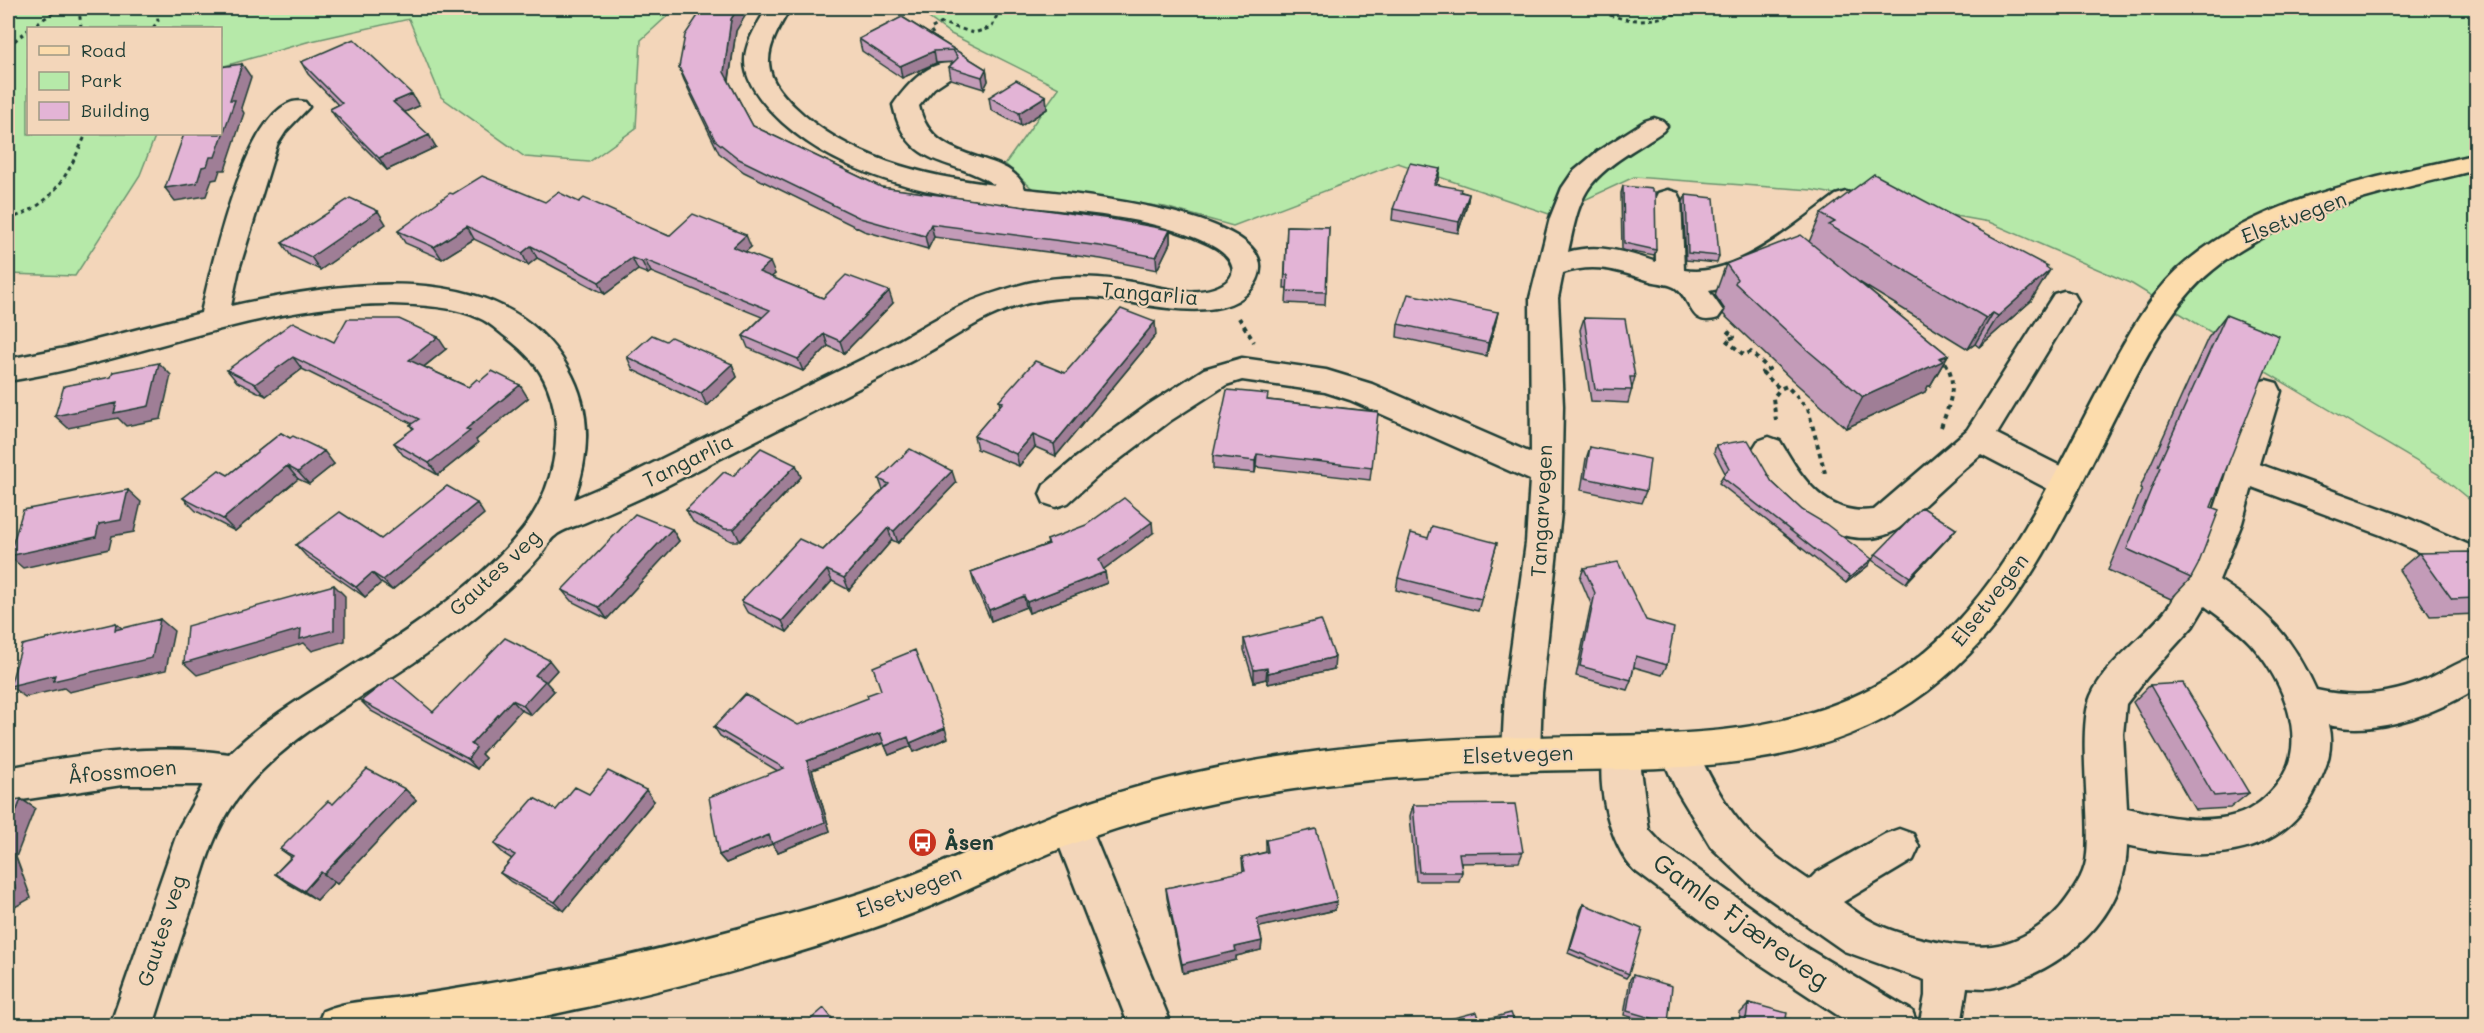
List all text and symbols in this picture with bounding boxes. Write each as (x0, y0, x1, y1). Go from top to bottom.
legend (27, 27, 222, 135)
text: Road (81, 38, 126, 62)
text: Park (81, 68, 122, 92)
text: Building (81, 98, 149, 122)
street label: Elsetvegen (2237, 184, 2350, 249)
street label: Tangarlia (1101, 275, 1200, 310)
street label: Tangarlia (638, 426, 737, 493)
street label: Tangarvegen (1524, 444, 1557, 578)
street label: Gautes veg (443, 523, 545, 621)
street label: Elsetvegen (1944, 547, 2034, 651)
street label: Elsetvegen (1462, 738, 1574, 769)
street label: Åfossmoen (66, 752, 178, 789)
bus stop icon: Åsen (907, 827, 939, 859)
place label: Åsen (944, 828, 994, 855)
street label: Gamle Fjæreveg (1647, 845, 1837, 996)
street label: Elsetvegen (852, 858, 965, 923)
street label: Gautes veg (130, 871, 191, 990)

